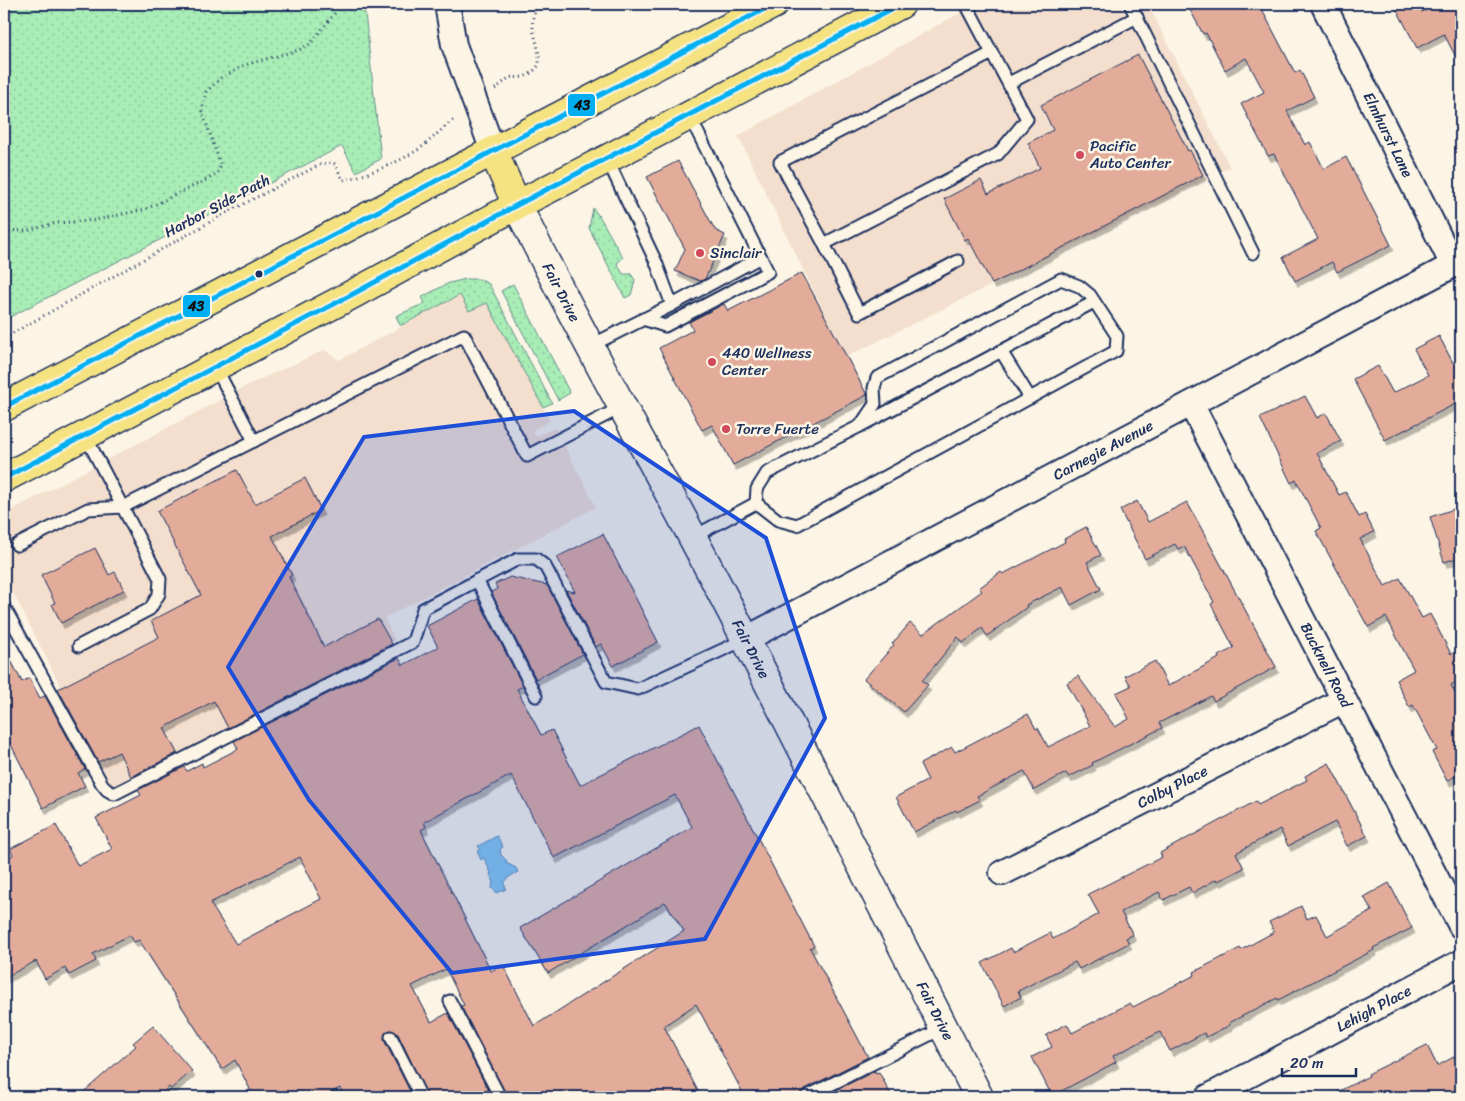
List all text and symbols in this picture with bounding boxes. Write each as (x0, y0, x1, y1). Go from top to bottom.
street label: Elmhurst Lane (1356, 87, 1420, 182)
line badge: 43 (567, 93, 596, 117)
text: 43 (573, 93, 591, 118)
place label: Pacific Auto Center (1089, 133, 1171, 176)
marker: Pacific Auto Center (1074, 149, 1086, 161)
street label: Harbor Side-Path (159, 167, 275, 245)
place label: Sinclair (710, 240, 762, 266)
marker: Sinclair (694, 247, 706, 259)
street label: Fair Drive (535, 258, 588, 327)
unlabelled marker (254, 269, 264, 279)
line badge: 43 (182, 294, 211, 318)
text: 43 (187, 294, 205, 319)
place label: 440 Wellness Center (722, 340, 812, 383)
marker: 440 Wellness Center (706, 356, 718, 368)
street label: Carnegie Avenue (1048, 413, 1158, 488)
place label: Torre Fuerte (736, 416, 819, 442)
marker: Torre Fuerte (720, 423, 732, 435)
street label: Fair Drive (725, 615, 777, 684)
street label: Bucknell Road (1293, 618, 1360, 714)
street label: Colby Place (1132, 758, 1213, 816)
street label: Fair Drive (909, 977, 961, 1046)
street label: Lehigh Place (1331, 978, 1416, 1039)
scale bar (1282, 1046, 1356, 1078)
text: 20 m (1290, 1050, 1324, 1076)

